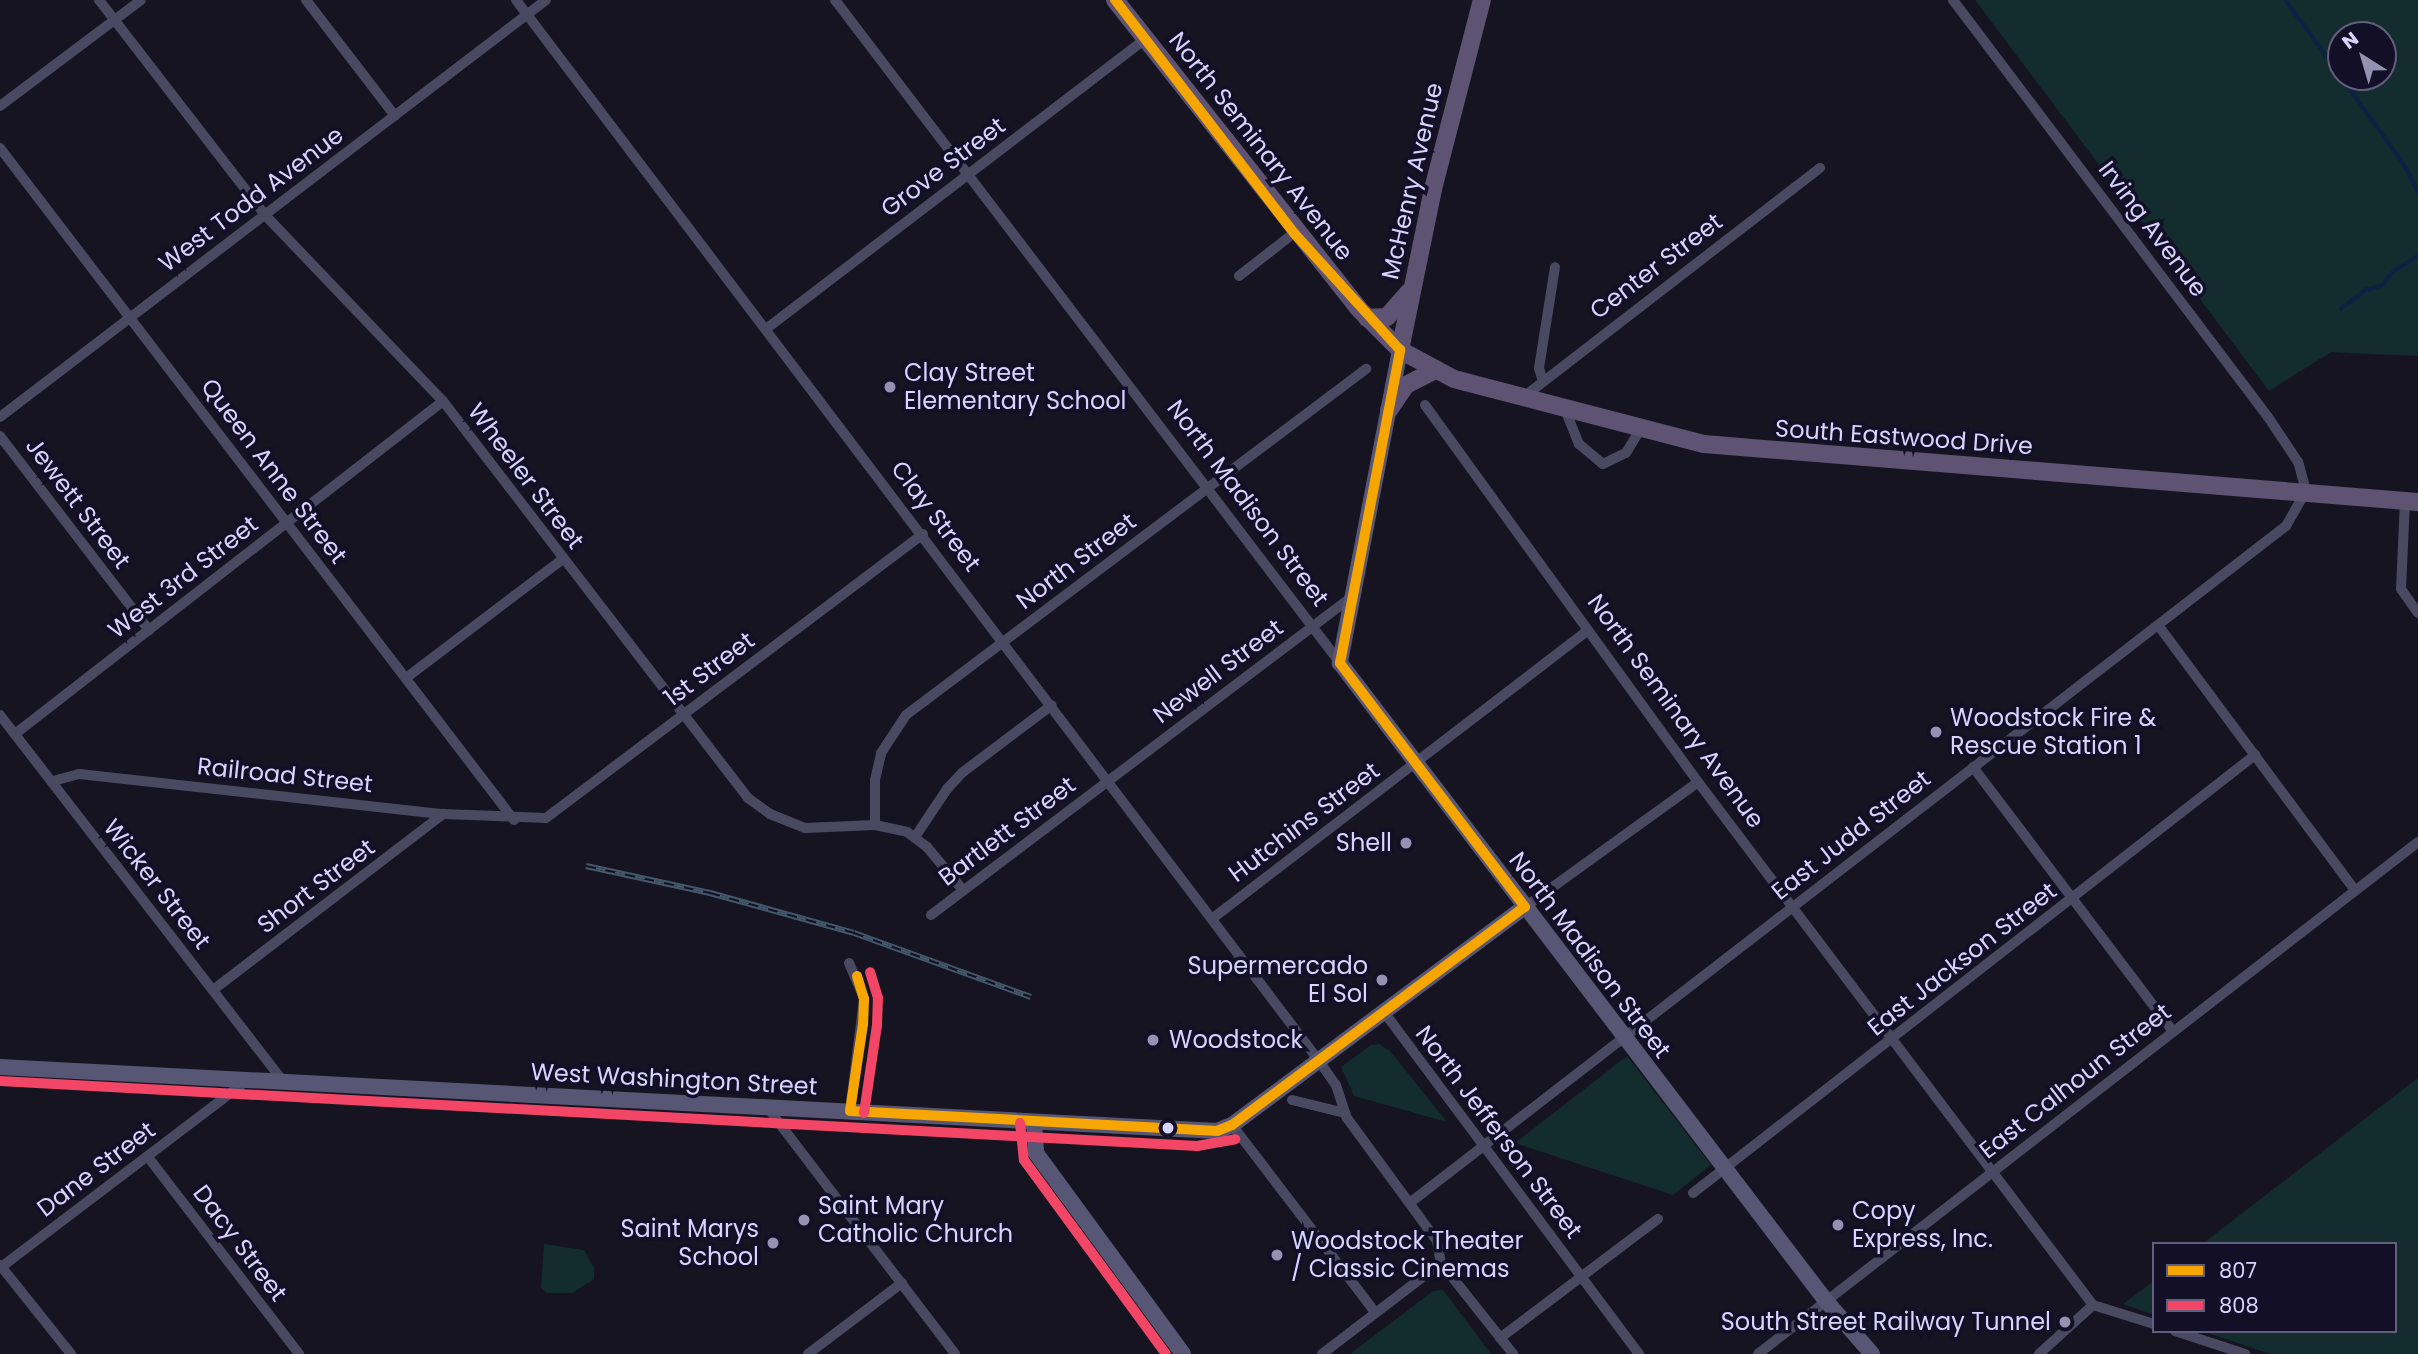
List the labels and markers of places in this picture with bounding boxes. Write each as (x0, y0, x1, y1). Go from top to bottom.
place label: Clay Street Elementary School (904, 359, 1127, 415)
marker: Clay Street Elementary School (882, 379, 898, 395)
place label: Woodstock Fire & Rescue Station 1 (1950, 704, 2156, 760)
marker: Woodstock Fire & Rescue Station 1 (1928, 724, 1944, 740)
place label: Shell (1336, 829, 1392, 857)
marker: Shell (1398, 835, 1414, 851)
place label: Supermercado El Sol (1188, 952, 1368, 1008)
marker: Supermercado El Sol (1374, 972, 1390, 988)
place label: Woodstock (1169, 1026, 1303, 1054)
marker: Woodstock (1143, 1030, 1163, 1050)
unlabelled marker (1161, 1121, 1175, 1135)
place label: Saint Mary Catholic Church (818, 1192, 1013, 1248)
place label: Copy Express, Inc. (1852, 1197, 1993, 1253)
marker: Saint Mary Catholic Church (796, 1212, 812, 1228)
place label: Saint Marys School (620, 1215, 759, 1271)
marker: Copy Express, Inc. (1830, 1217, 1846, 1233)
place label: Woodstock Theater / Classic Cinemas (1291, 1227, 1523, 1283)
marker: Saint Marys School (765, 1235, 781, 1251)
marker: Woodstock Theater / Classic Cinemas (1269, 1247, 1285, 1263)
place label: South Street Railway Tunnel (1721, 1308, 2051, 1336)
marker: South Street Railway Tunnel (2057, 1314, 2073, 1330)

